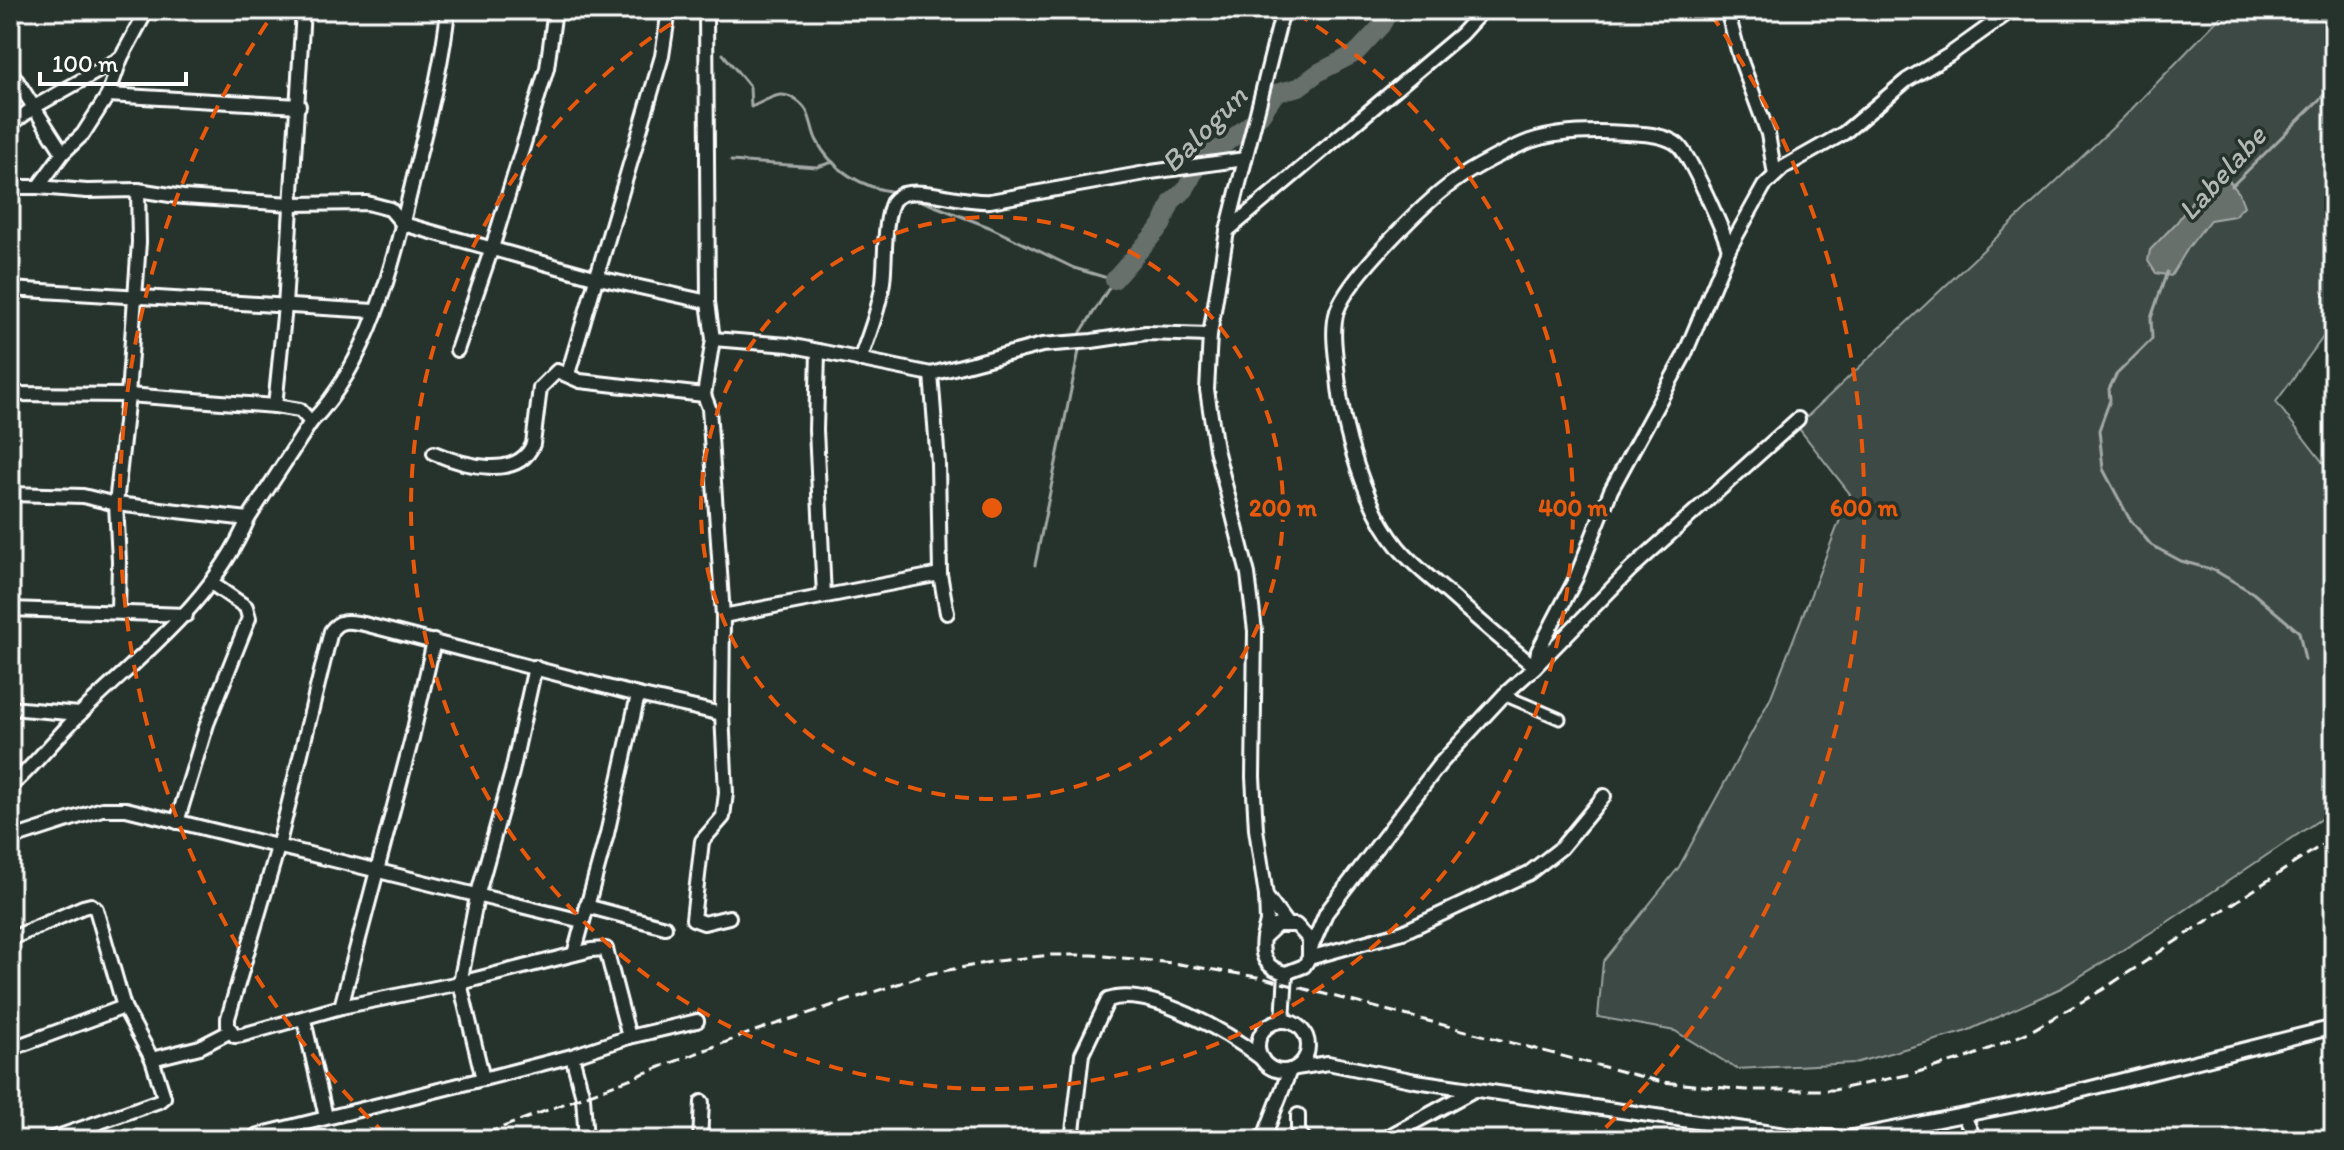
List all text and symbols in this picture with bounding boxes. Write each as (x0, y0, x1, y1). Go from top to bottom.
scale bar (40, 36, 186, 86)
text: 100 m (52, 49, 118, 78)
water label: Balogun (1152, 77, 1255, 180)
water label: Labelabe (2170, 116, 2275, 228)
text: 200 m (1249, 493, 1318, 522)
text: 400 m (1538, 493, 1609, 522)
text: 600 m (1830, 493, 1899, 522)
centre of rings (978, 494, 1006, 522)

